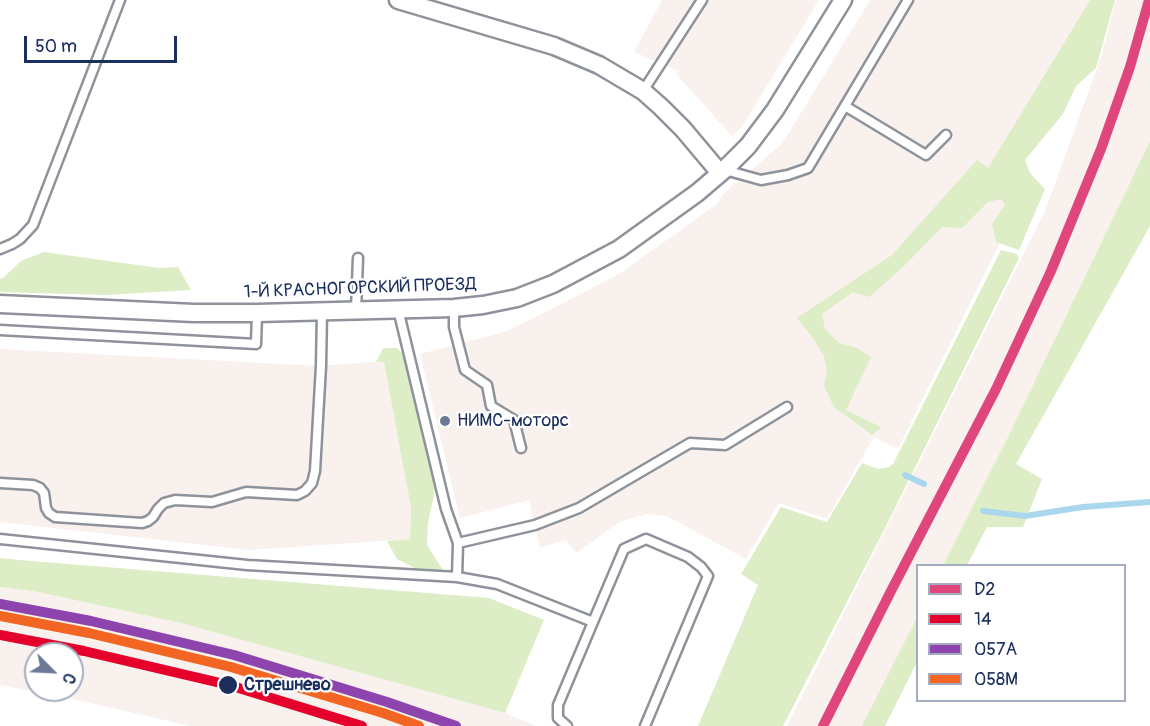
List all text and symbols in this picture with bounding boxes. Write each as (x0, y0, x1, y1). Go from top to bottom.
scale bar (27, 24, 180, 62)
text: 50 m (35, 35, 77, 58)
street label: 1-Й КРАСНОГОРСКИЙ ПРОЕЗД (243, 274, 477, 304)
place label: НИМС-моторс (457, 410, 569, 432)
marker: НИМС-моторс (438, 414, 452, 428)
legend (916, 564, 1126, 702)
text: D2 (974, 578, 995, 601)
text: 14 (974, 608, 991, 631)
text: 057А (974, 638, 1017, 661)
north arrow (24, 642, 84, 702)
text: 058М (974, 668, 1018, 691)
text: С (57, 670, 80, 687)
marker: Стрешнево (217, 674, 239, 696)
place label: Стрешнево (244, 674, 331, 696)

